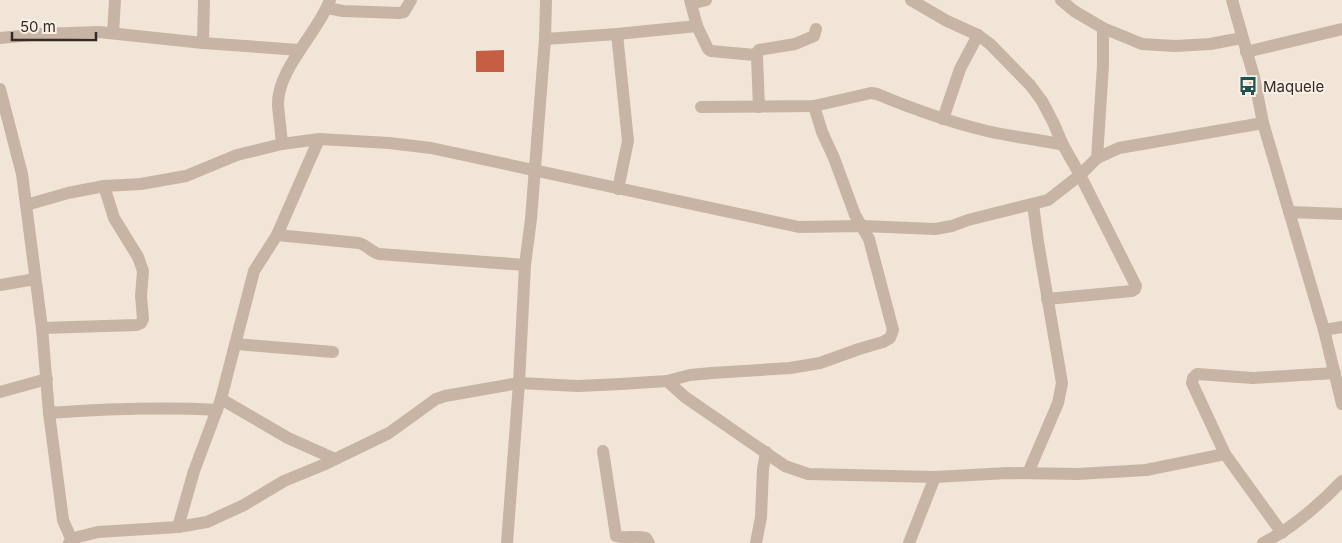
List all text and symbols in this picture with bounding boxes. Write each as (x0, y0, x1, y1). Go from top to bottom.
scale bar (12, 10, 96, 42)
text: 50 m (20, 17, 56, 36)
bus stop icon: Maquele (1237, 75, 1259, 97)
place label: Maquele (1263, 77, 1324, 96)

